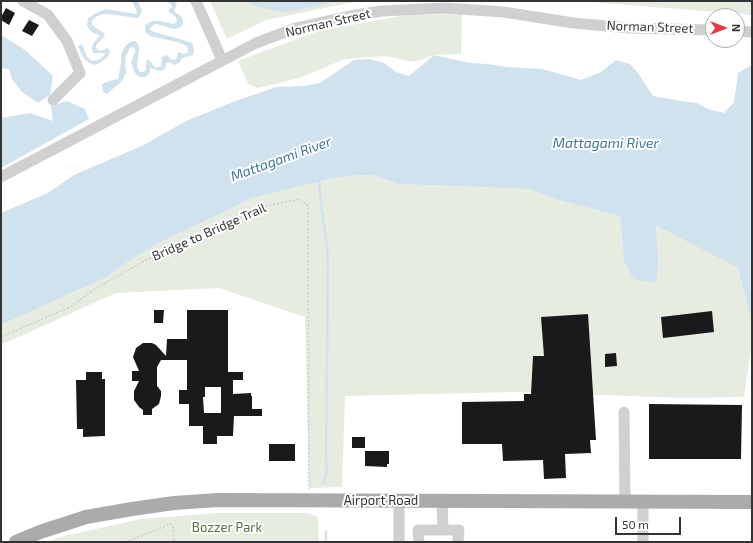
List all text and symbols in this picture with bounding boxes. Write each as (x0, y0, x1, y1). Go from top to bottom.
street label: Norman Street (284, 6, 372, 40)
north arrow (705, 8, 745, 48)
street label: Norman Street (606, 18, 694, 36)
text: N (730, 24, 743, 32)
water label: Mattagami River (228, 133, 334, 185)
water label: Mattagami River (553, 135, 659, 151)
street label: Bridge to Bridge Trail (150, 200, 268, 264)
street label: Airport Road (344, 493, 418, 509)
scale bar (617, 509, 683, 535)
text: 50 m (622, 517, 649, 531)
park label: Bozzer Park (192, 520, 262, 536)

